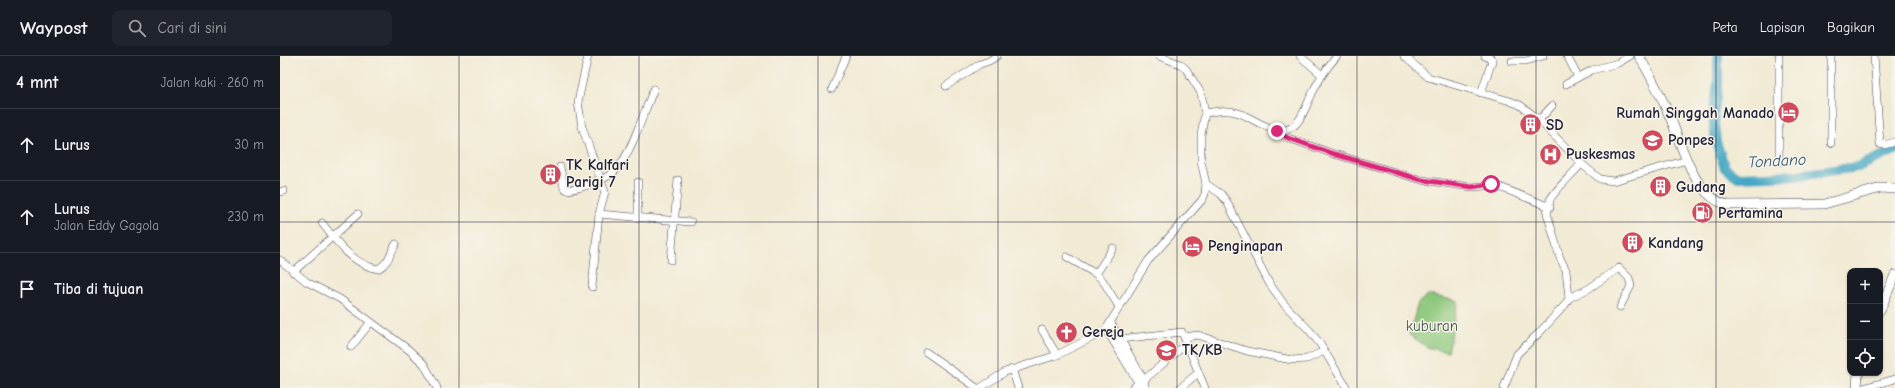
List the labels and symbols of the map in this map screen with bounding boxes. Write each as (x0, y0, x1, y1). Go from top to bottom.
hotel icon: Rumah Singgah Manado (1776, 100, 1802, 126)
place label: Rumah Singgah Manado (1616, 104, 1774, 122)
building icon: SD (1518, 112, 1544, 138)
place label: SD (1546, 116, 1564, 134)
route end (1268, 122, 1286, 140)
school or university icon: Ponpes (1640, 127, 1666, 153)
place label: Ponpes (1668, 131, 1714, 149)
hospital icon: Puskesmas (1538, 141, 1564, 167)
place label: Puskesmas (1566, 145, 1635, 163)
water label: Tondano (1747, 150, 1807, 172)
place label: TK Kalfari Parigi 7 (566, 156, 629, 191)
building icon: TK Kalfari Parigi 7 (538, 161, 564, 187)
building icon: Gudang (1647, 174, 1673, 200)
route start (1482, 175, 1500, 193)
place label: Gudang (1676, 178, 1726, 196)
fuel station icon: Pertamina (1689, 200, 1715, 226)
place label: Pertamina (1718, 204, 1783, 222)
building icon: Kandang (1619, 230, 1645, 256)
hotel icon: Penginapan (1180, 233, 1206, 259)
place label: Kandang (1648, 234, 1704, 252)
place label: Penginapan (1208, 237, 1283, 255)
park label: kuburan (1406, 317, 1458, 335)
church icon: Gereja (1053, 319, 1079, 345)
place label: Gereja (1082, 323, 1124, 341)
school or university icon: TK/KB (1153, 337, 1179, 363)
place label: TK/KB (1182, 341, 1223, 359)

